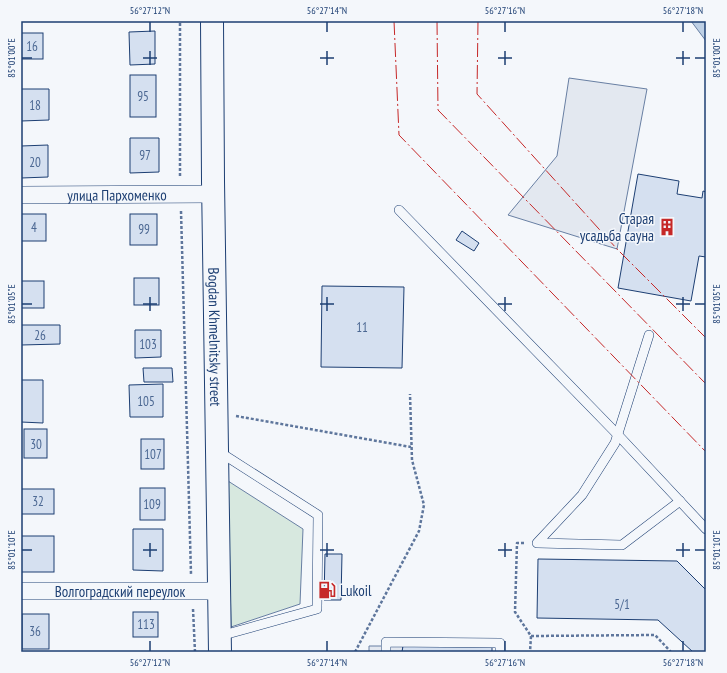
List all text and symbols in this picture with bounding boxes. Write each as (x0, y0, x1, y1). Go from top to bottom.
text: 56°27'12"N (130, 4, 170, 17)
text: 56°27'14"N (307, 4, 347, 17)
text: 56°27'16"N (485, 4, 525, 17)
text: 56°27'18"N (663, 4, 703, 17)
text: 85°01'00"E (5, 38, 18, 78)
house number: 16 (26, 38, 38, 55)
text: 85°01'00"E (710, 38, 723, 78)
house number: 95 (137, 88, 149, 105)
house number: 18 (29, 97, 41, 114)
house number: 97 (139, 147, 151, 164)
house number: 20 (29, 154, 41, 171)
street label: улица Пархоменко (67, 185, 167, 204)
place label: Старая усадьба сауна (580, 209, 654, 245)
building icon: Старая усадьба сауна (657, 217, 677, 237)
house number: 4 (31, 219, 37, 236)
house number: 99 (138, 221, 150, 238)
street label: Bogdan Khmelnitsky street (205, 267, 226, 407)
text: 85°01'05"E (5, 284, 18, 324)
text: 85°01'05"E (710, 284, 723, 324)
house number: 11 (356, 319, 368, 336)
house number: 26 (34, 327, 46, 344)
house number: 103 (139, 336, 157, 353)
house number: 105 (137, 393, 155, 410)
house number: 30 (30, 436, 42, 453)
house number: 107 (144, 446, 162, 463)
house number: 32 (32, 493, 44, 510)
house number: 109 (143, 496, 161, 513)
text: 85°01'10"E (5, 530, 18, 570)
text: 85°01'10"E (710, 530, 723, 570)
fuel station icon: Lukoil (317, 580, 337, 600)
place label: Lukoil (340, 581, 372, 600)
street label: Волгоградский переулок (55, 582, 185, 601)
house number: 5/1 (614, 596, 630, 613)
house number: 113 (137, 616, 155, 633)
house number: 36 (29, 623, 41, 640)
text: 56°27'12"N (130, 656, 170, 669)
text: 56°27'14"N (307, 656, 347, 669)
text: 56°27'16"N (485, 656, 525, 669)
text: 56°27'18"N (663, 656, 703, 669)

